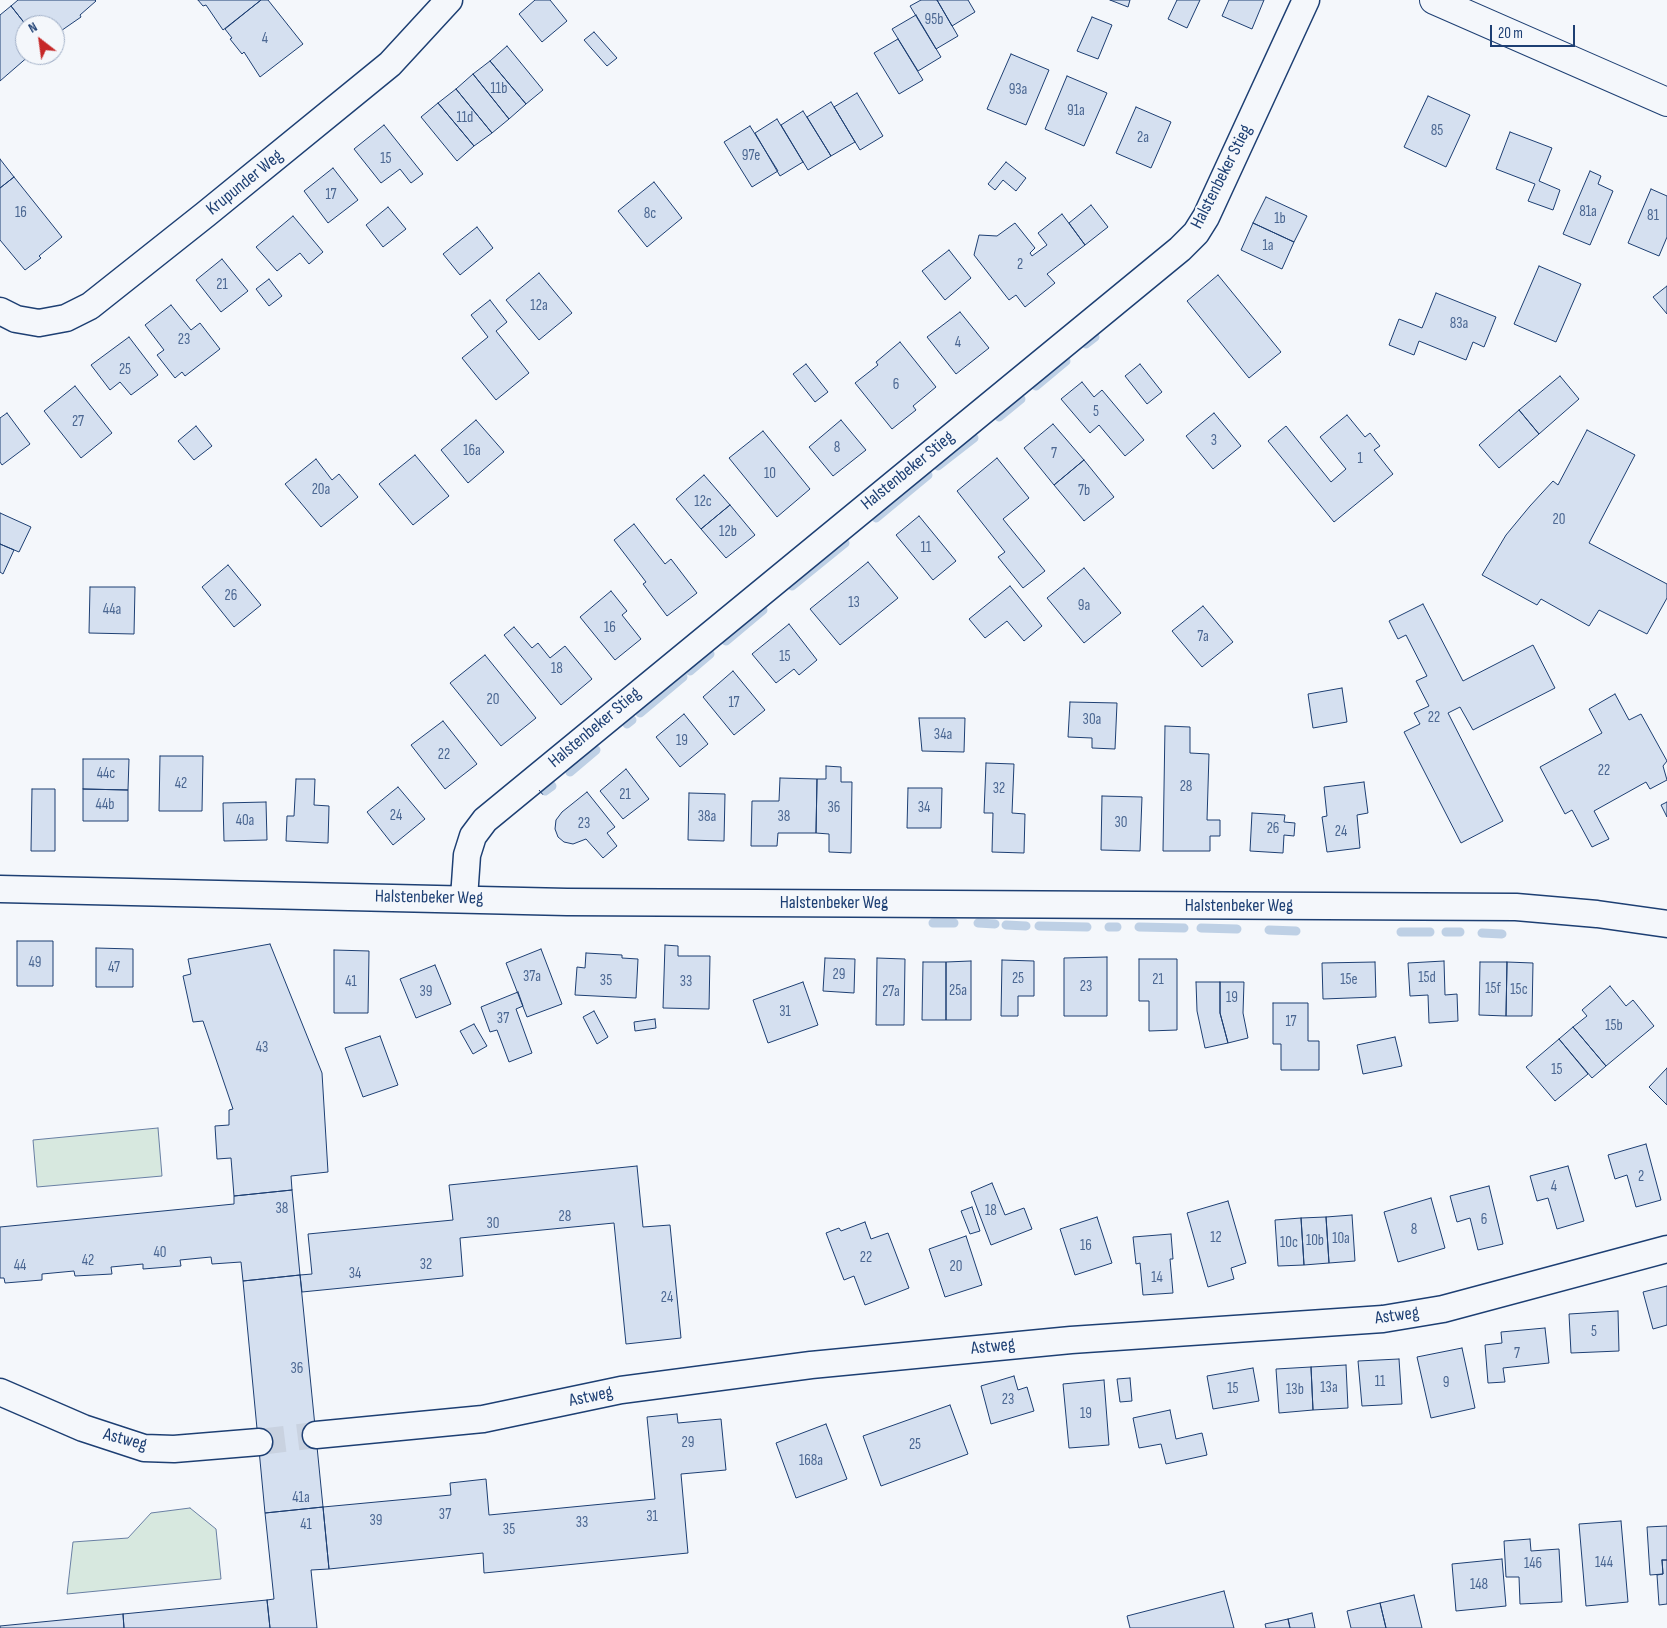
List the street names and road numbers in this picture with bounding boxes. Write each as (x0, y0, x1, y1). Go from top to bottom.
street label: Halstenbeker Stieg (1187, 121, 1257, 233)
street label: Krupunder Weg (202, 146, 288, 220)
street label: Halstenbeker Stieg (857, 427, 959, 515)
street label: Halstenbeker Stieg (545, 683, 645, 773)
street label: Halstenbeker Weg (375, 886, 483, 910)
street label: Halstenbeker Weg (780, 892, 888, 914)
street label: Halstenbeker Weg (1185, 895, 1293, 917)
street label: Astweg (1374, 1302, 1420, 1330)
street label: Astweg (970, 1334, 1016, 1360)
street label: Astweg (567, 1382, 615, 1412)
street label: Astweg (101, 1424, 149, 1456)

